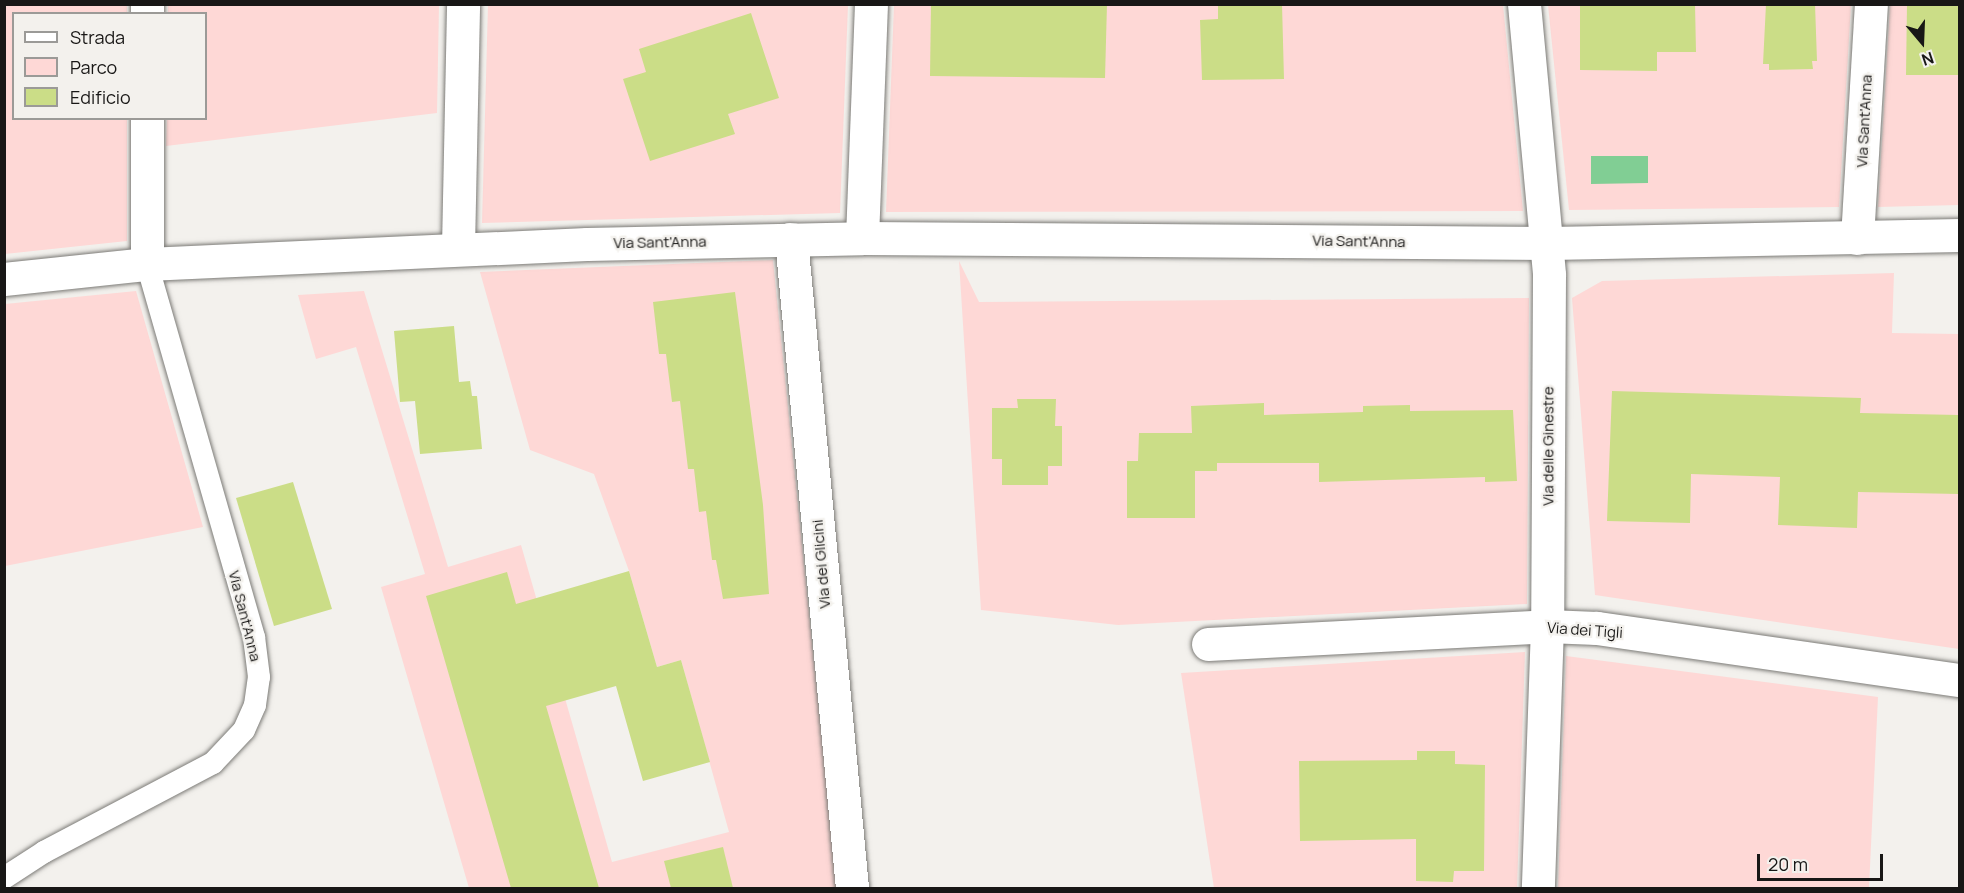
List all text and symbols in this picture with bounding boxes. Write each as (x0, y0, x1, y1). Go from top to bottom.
legend (12, 12, 207, 120)
north arrow (1892, 12, 1952, 72)
text: Strada (70, 25, 125, 49)
text: N (1919, 47, 1937, 71)
text: Parco (70, 55, 117, 79)
street label: Via Sant'Anna (1853, 74, 1875, 168)
text: Edificio (70, 85, 131, 109)
street label: Via Sant'Anna (1312, 231, 1406, 251)
street label: Via Sant'Anna (613, 232, 707, 252)
street label: Via delle Ginestre (1539, 386, 1557, 506)
street label: Via dei Glicini (808, 519, 834, 609)
street label: Via Sant'Anna (225, 569, 265, 663)
street label: Via dei Tigli (1546, 618, 1624, 642)
scale bar (1760, 842, 1886, 880)
text: 20 m (1768, 852, 1808, 876)

